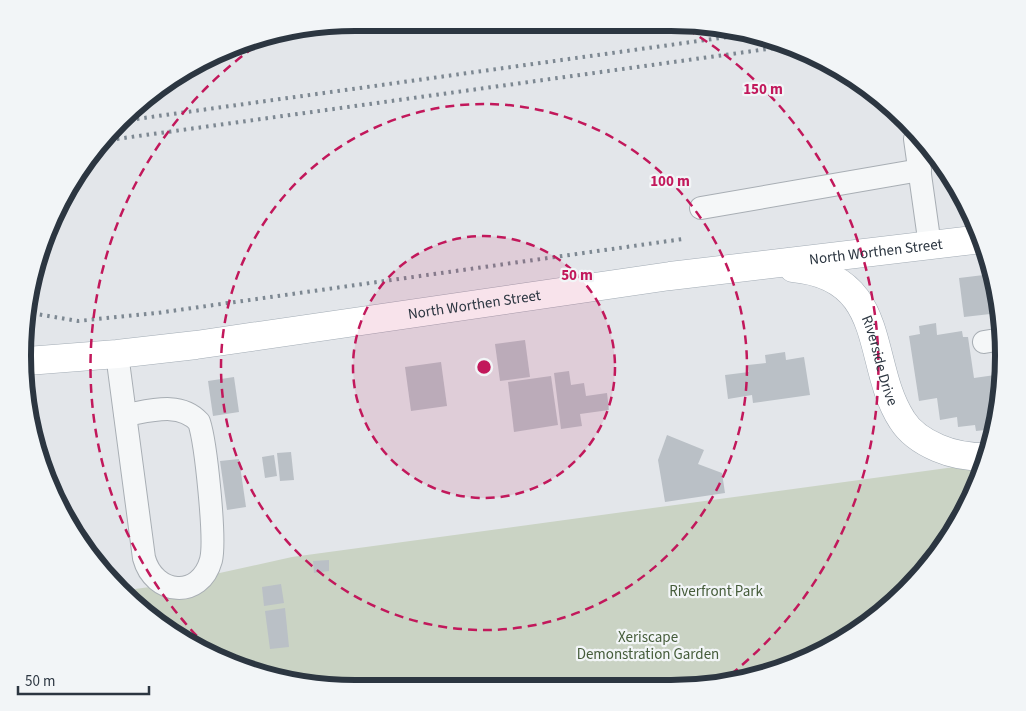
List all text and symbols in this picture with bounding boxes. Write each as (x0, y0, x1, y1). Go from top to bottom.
text: 150 m (743, 79, 783, 100)
text: 100 m (650, 171, 690, 192)
street label: North Worthen Street (808, 233, 944, 270)
text: 50 m (561, 265, 593, 286)
street label: North Worthen Street (406, 284, 542, 325)
street label: Riverside Drive (856, 312, 903, 409)
centre of rings (475, 358, 493, 376)
park label: Riverfront Park (669, 581, 763, 602)
park label: Xeriscape Demonstration Garden (577, 627, 719, 665)
scale bar (18, 664, 149, 696)
text: 50 m (25, 671, 55, 692)

